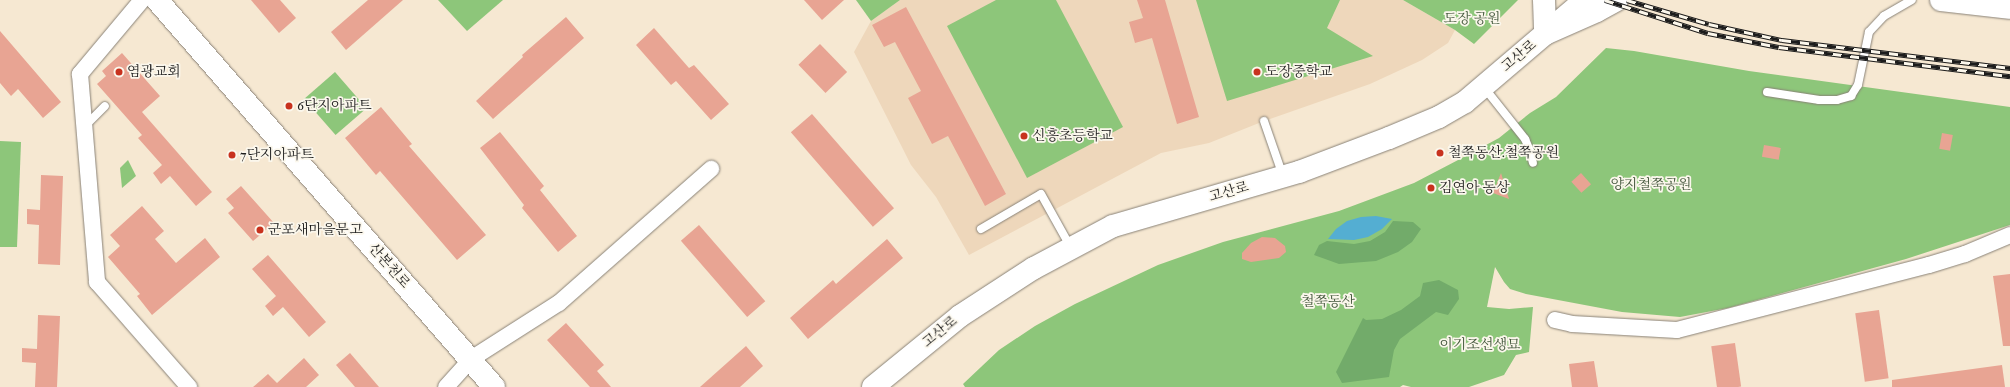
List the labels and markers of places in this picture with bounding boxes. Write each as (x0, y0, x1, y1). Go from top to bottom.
place label: 염광교회 (127, 64, 181, 80)
place label: 도장중학교 (1265, 64, 1333, 80)
marker: 염광교회 (114, 67, 124, 77)
marker: 도장중학교 (1252, 67, 1262, 77)
place label: 6단지아파트 (297, 98, 372, 114)
marker: 6단지아파트 (284, 101, 294, 111)
place label: 신흥초등학교 (1032, 128, 1113, 144)
marker: 신흥초등학교 (1019, 131, 1029, 141)
place label: 철쭉동산.철쭉공원 (1448, 145, 1559, 161)
place label: 7단지아파트 (240, 147, 314, 163)
marker: 철쭉동산.철쭉공원 (1435, 148, 1445, 158)
marker: 7단지아파트 (227, 150, 237, 160)
place label: 김연아 동상 (1439, 180, 1510, 196)
marker: 김연아 동상 (1426, 183, 1436, 193)
place label: 군포새마을문고 (268, 222, 363, 238)
marker: 군포새마을문고 (255, 225, 265, 235)

